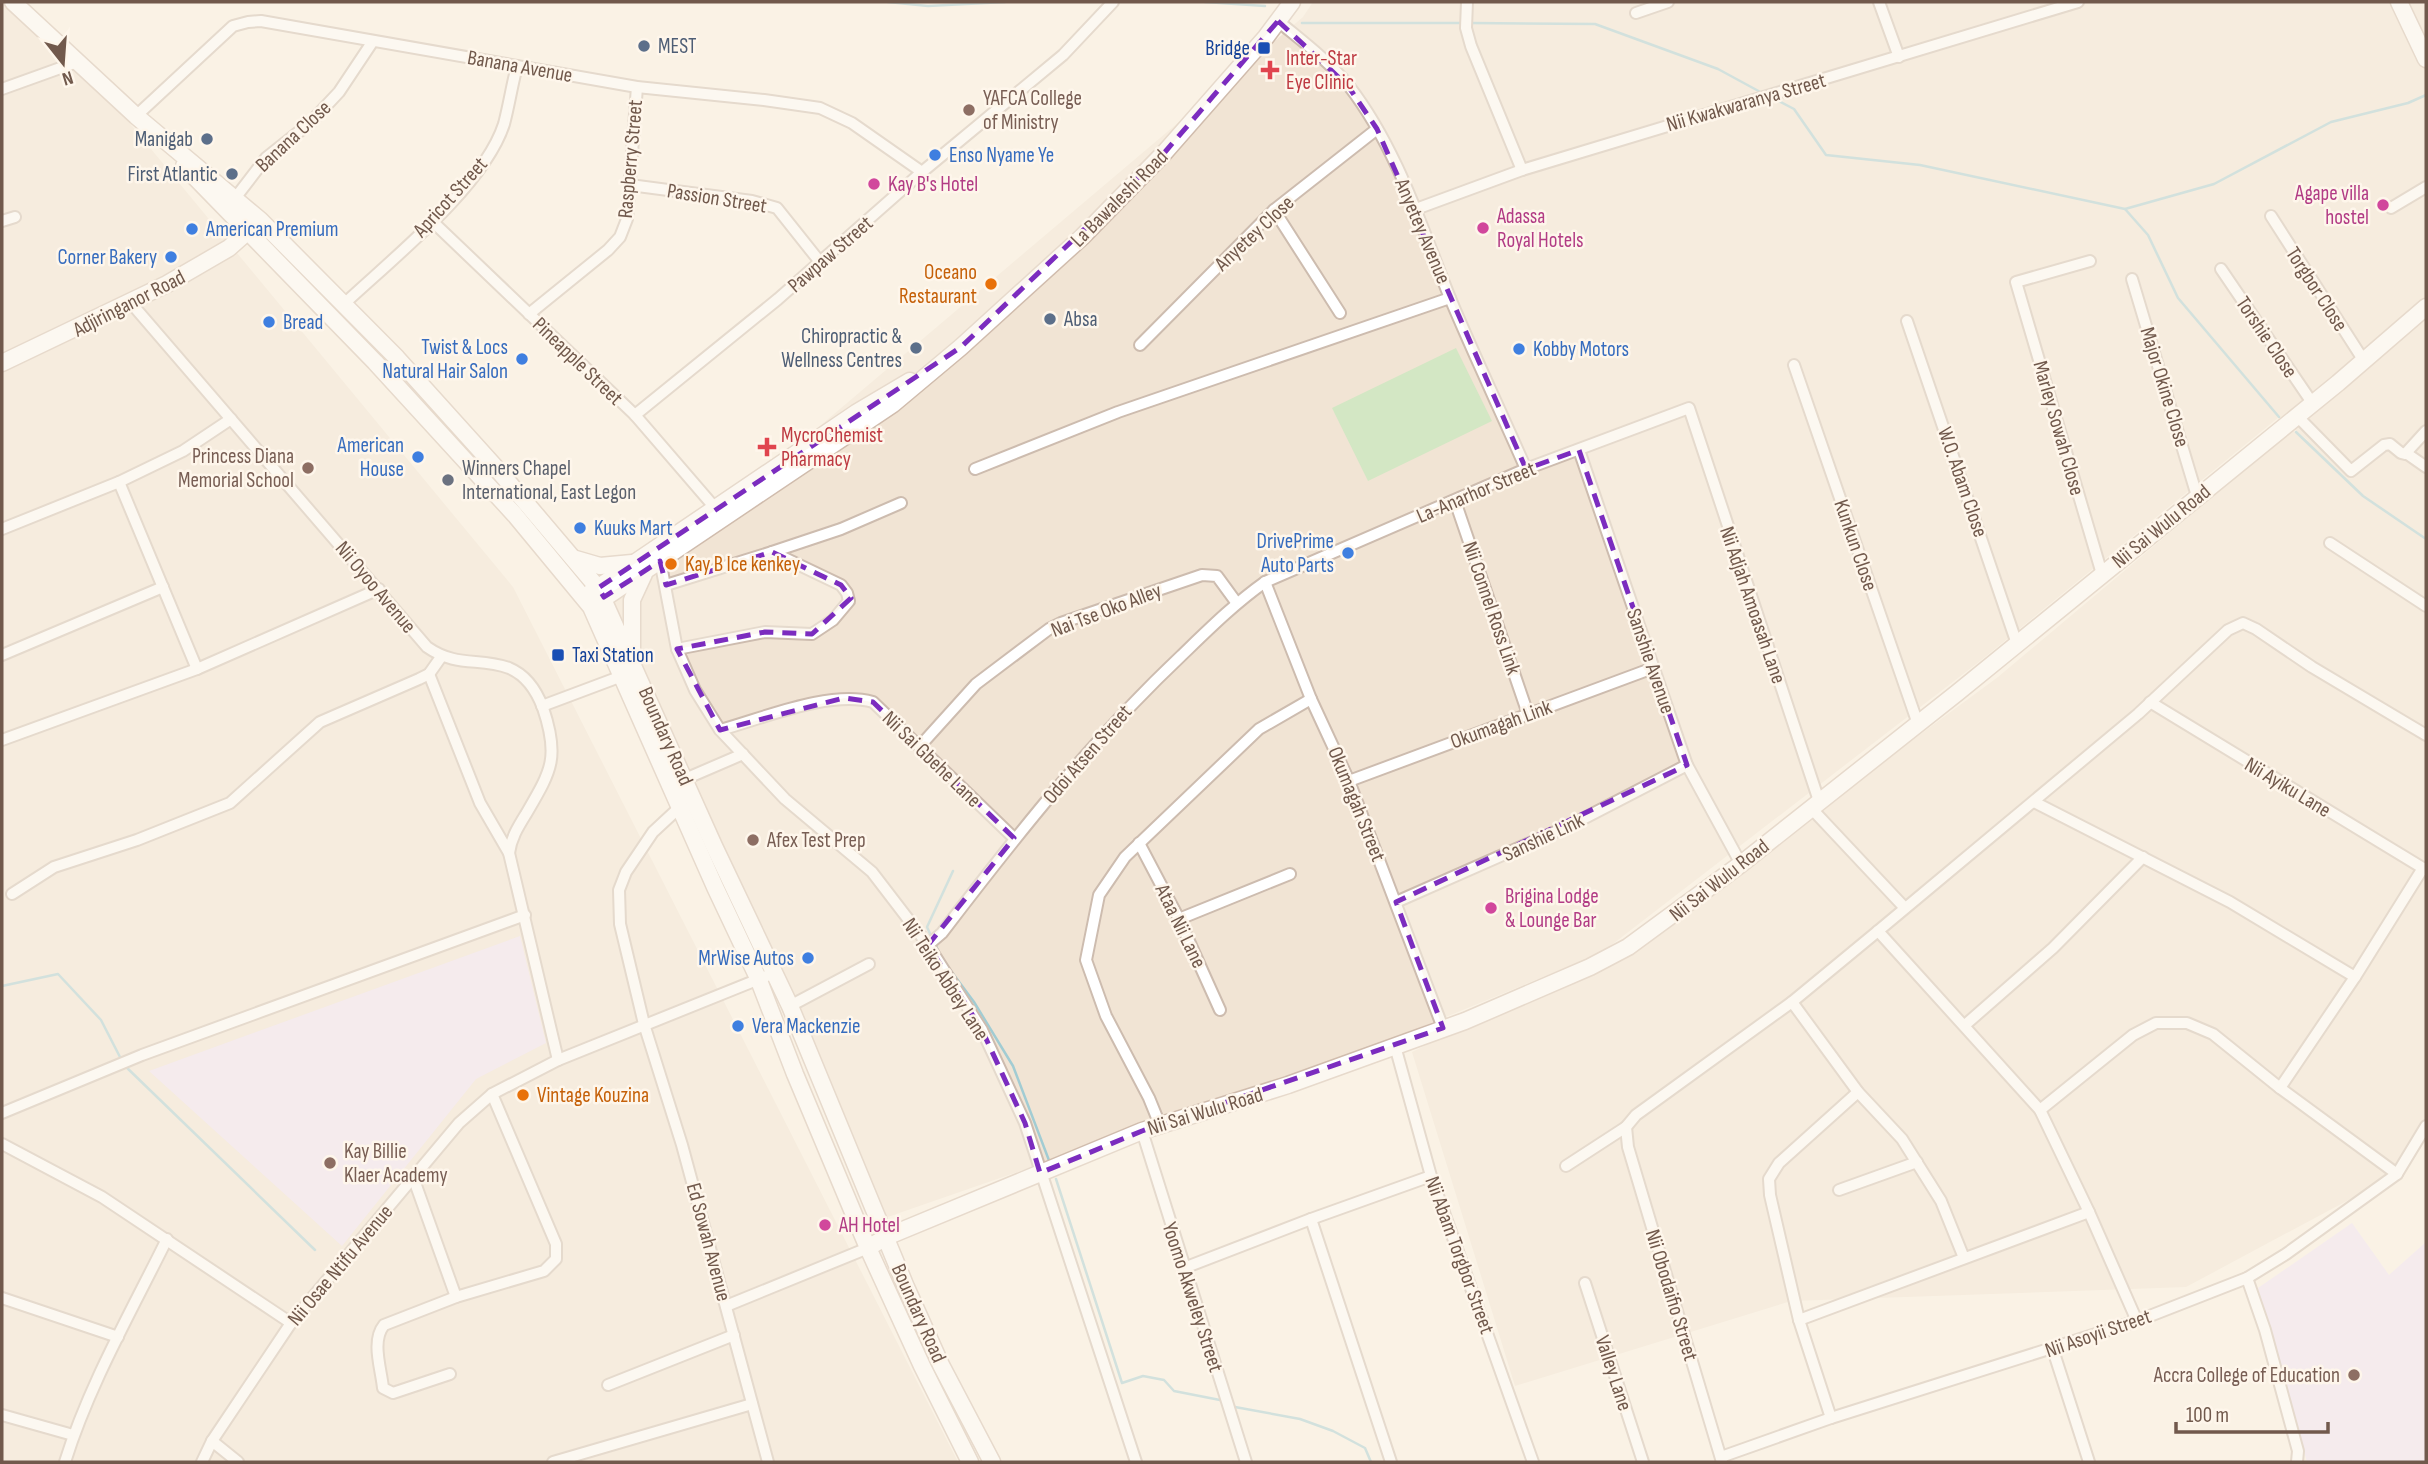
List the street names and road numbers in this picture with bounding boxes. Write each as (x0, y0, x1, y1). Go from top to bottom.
street label: Banana Avenue (465, 45, 574, 88)
street label: Nii Kwakwaranya Street (1664, 68, 1829, 137)
street label: Banana Close (251, 95, 336, 177)
street label: Raspberry Street (613, 99, 648, 219)
street label: La Bawaleshi Road (1066, 145, 1173, 252)
street label: Apricot Street (407, 152, 493, 243)
street label: Anyetey Avenue (1389, 174, 1456, 288)
street label: Passion Street (665, 178, 769, 219)
street label: Anyetey Close (1209, 190, 1299, 277)
street label: Pawpaw Street (783, 211, 878, 298)
street label: Torgbor Close (2280, 243, 2353, 336)
street label: Adjiringanor Road (68, 265, 189, 343)
street label: Torshie Close (2230, 292, 2303, 383)
street label: Pineapple Street (527, 312, 628, 411)
street label: Major Okine Close (2134, 324, 2195, 450)
street label: Marley Sowah Close (2027, 358, 2090, 498)
street label: W.O. Abam Close (1932, 424, 1993, 541)
street label: La-Anarhor Street (1413, 456, 1540, 529)
street label: Nii Sai Wulu Road (2107, 479, 2216, 574)
street label: Kunkun Close (1828, 496, 1883, 594)
street label: Nii Adjah Amoasah Lane (1714, 523, 1791, 687)
street label: Nii Oyoo Avenue (330, 536, 421, 638)
street label: Nii Connel Ross Link (1457, 538, 1526, 678)
street label: Nai Tse Oko Alley (1047, 578, 1165, 643)
street label: Sanshie Avenue (1621, 605, 1680, 717)
street label: Boundary Road (633, 683, 698, 789)
street label: Okumagah Link (1447, 695, 1555, 754)
street label: Odoi Atsen Street (1038, 700, 1137, 809)
street label: Nii Sai Gbehe Lane (877, 706, 986, 813)
street label: Okumagah Street (1322, 743, 1391, 865)
street label: Nii Ayiku Lane (2240, 752, 2335, 823)
street label: Sanshie Link (1499, 808, 1588, 867)
street label: Nii Sai Wulu Road (1665, 834, 1774, 927)
street label: Ataa Nii Lane (1149, 879, 1212, 972)
street label: Nii Teiko Abbey Lane (897, 913, 994, 1045)
street label: Nii Sai Wulu Road (1144, 1082, 1266, 1141)
street label: Nii Abam Torgbor Street (1419, 1173, 1500, 1337)
street label: Ed Sowah Avenue (681, 1180, 736, 1304)
street label: Nii Osae Ntifu Avenue (283, 1200, 398, 1331)
street label: Yoomo Akweley Street (1157, 1219, 1229, 1375)
street label: Nii Obodaifio Street (1640, 1226, 1703, 1364)
street label: Boundary Road (886, 1260, 951, 1366)
street label: Nii Asoyii Street (2042, 1304, 2155, 1363)
street label: Valley Lane (1590, 1332, 1637, 1414)

